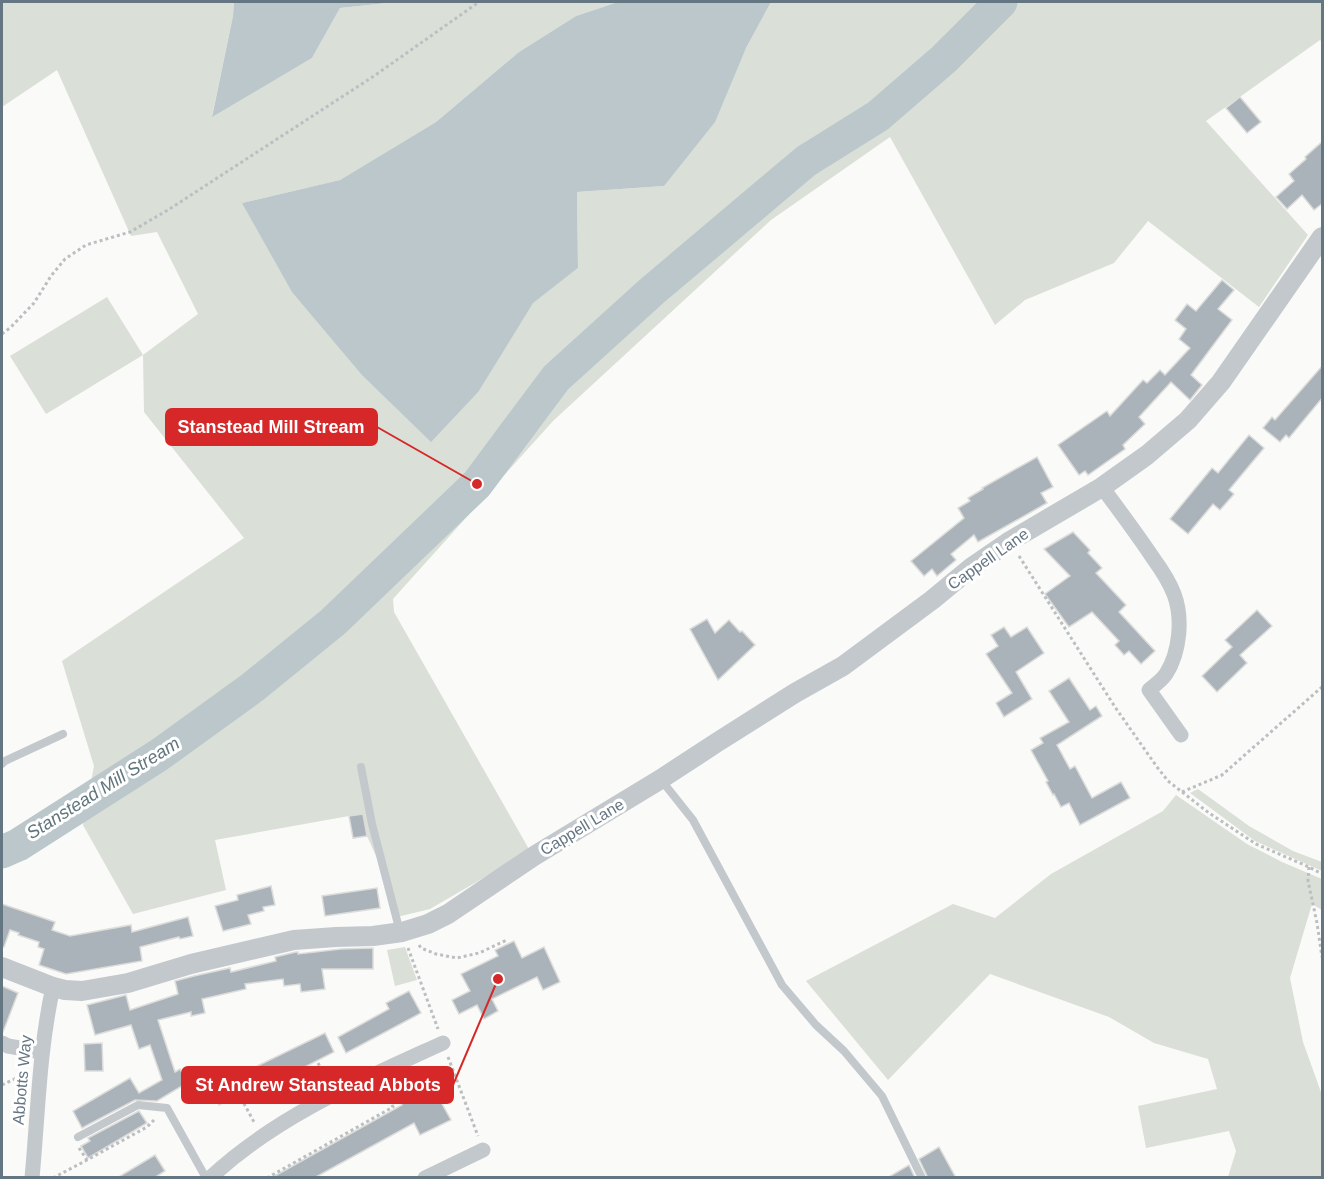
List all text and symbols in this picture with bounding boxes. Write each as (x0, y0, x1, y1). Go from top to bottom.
callout: Stanstead Mill Stream (166, 409, 377, 445)
text: Stanstead Mill Stream (177, 417, 365, 437)
street label: Cappell Lane (945, 525, 1032, 593)
water label: Stanstead Mill Stream (23, 733, 183, 843)
street label: Cappell Lane (537, 795, 627, 859)
street label: Abbotts Way (10, 1034, 34, 1126)
callout: St Andrew Stanstead Abbots (182, 1067, 453, 1103)
text: St Andrew Stanstead Abbots (195, 1075, 441, 1095)

